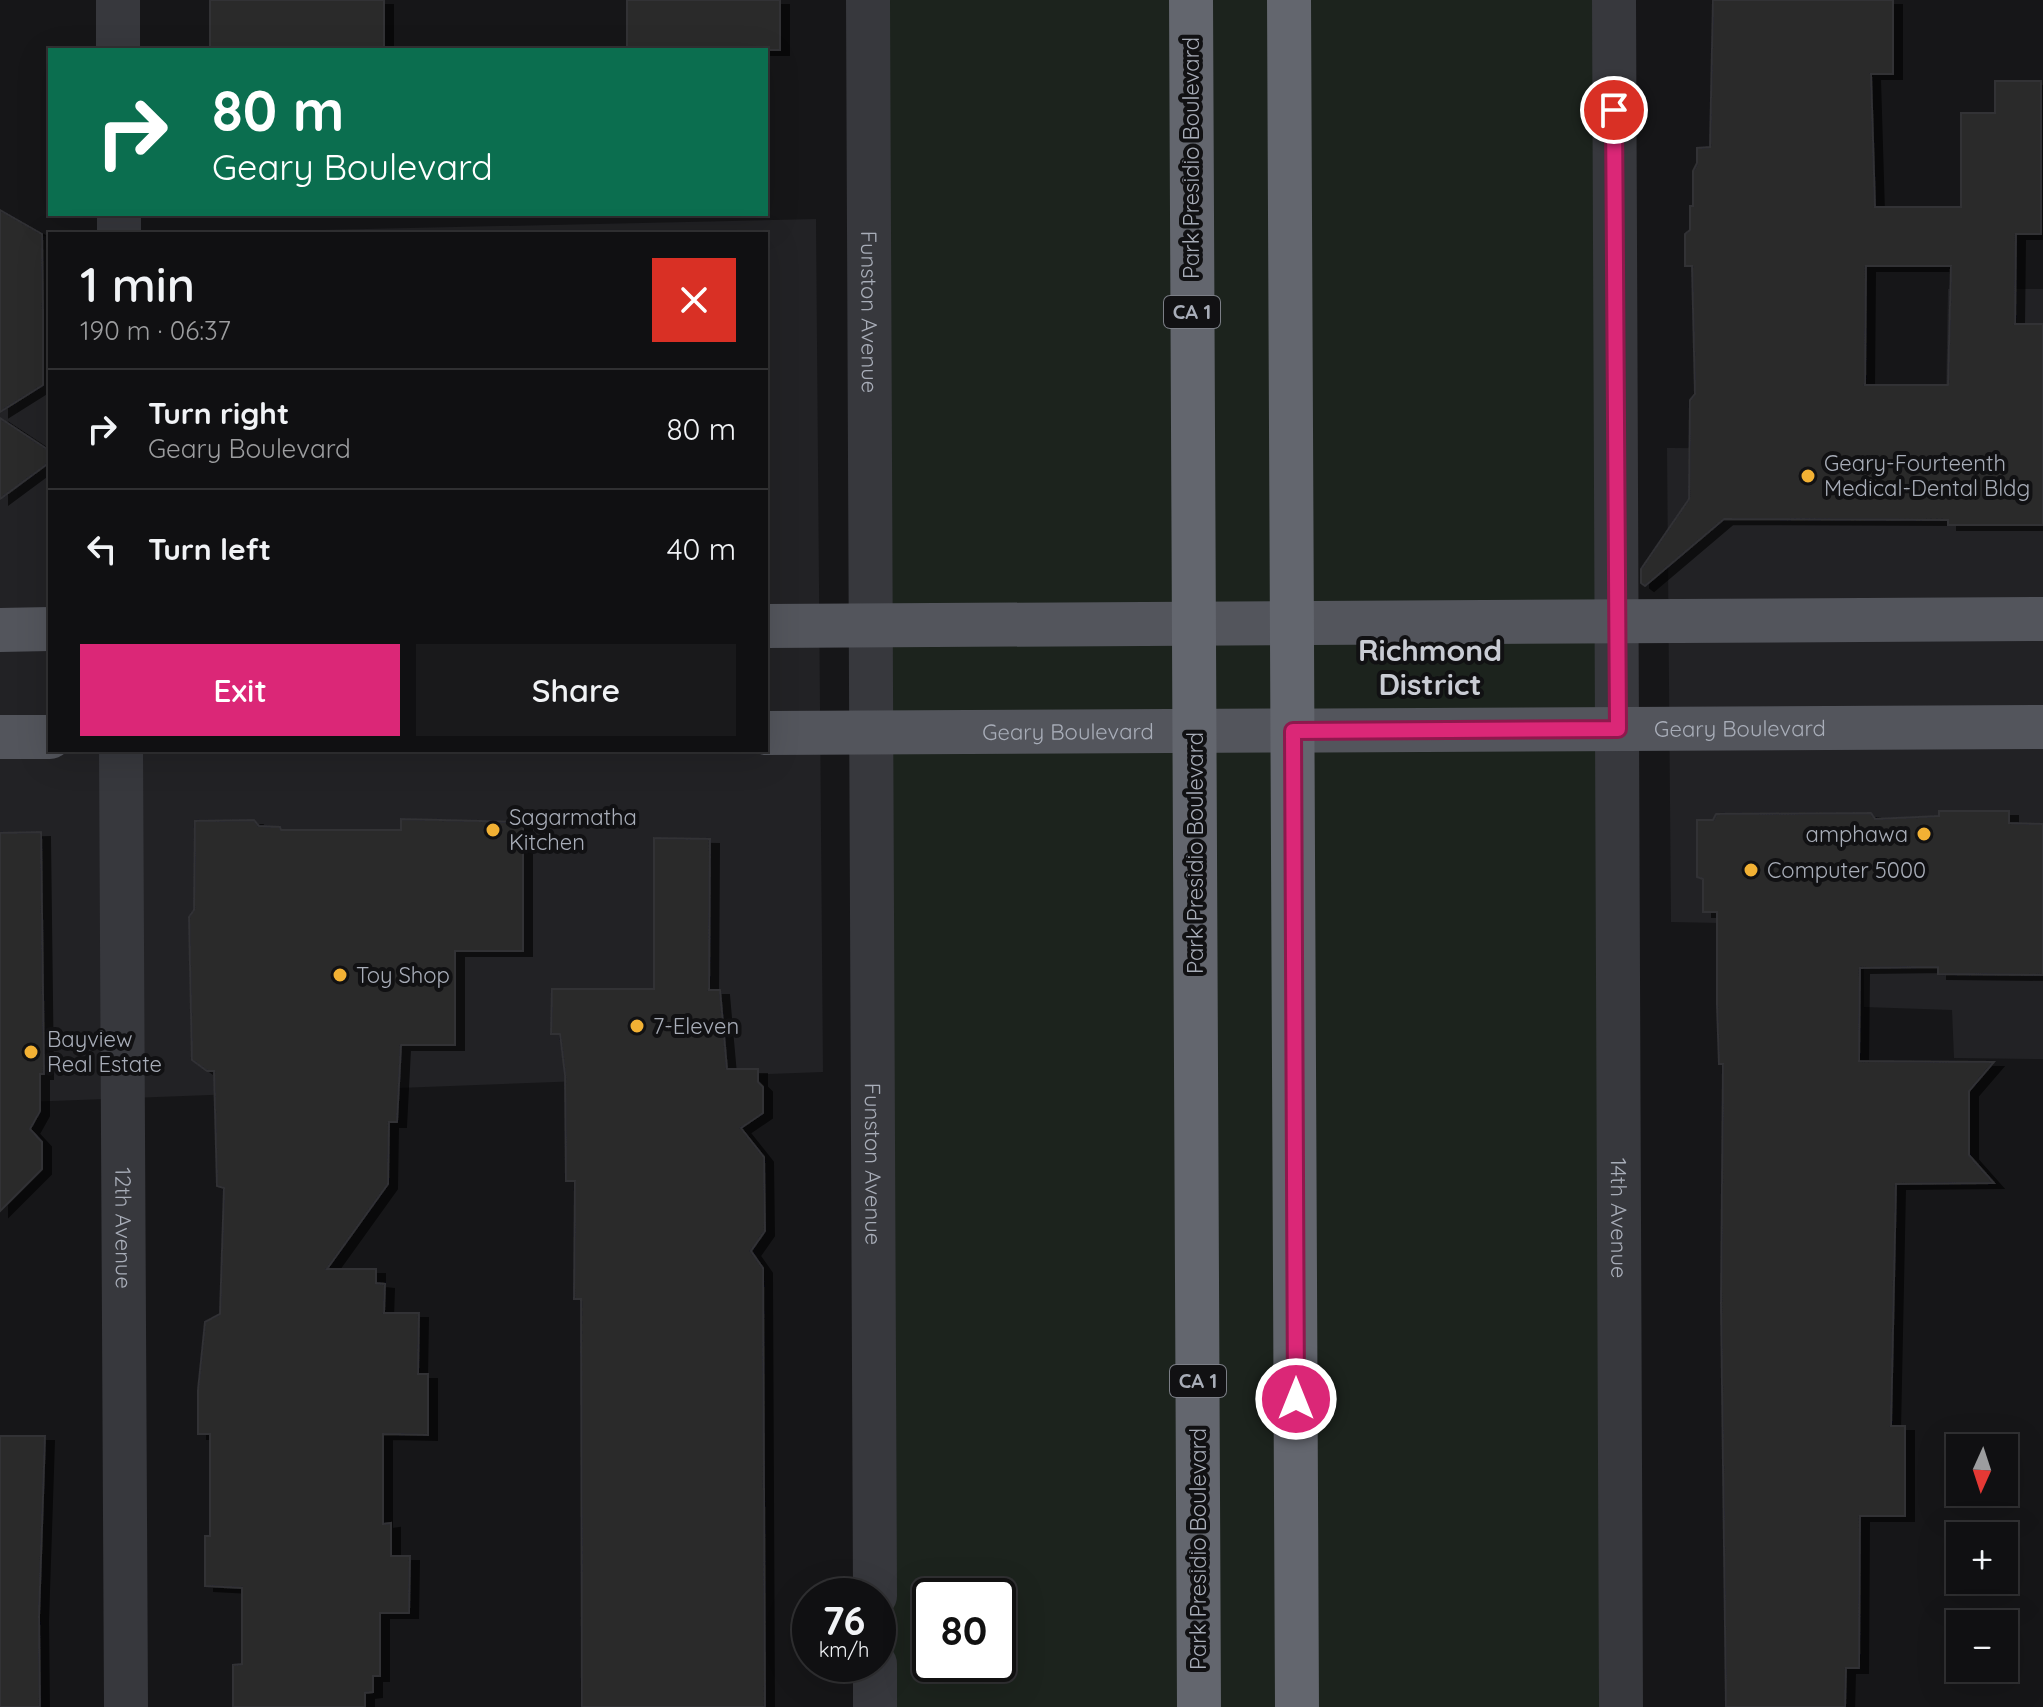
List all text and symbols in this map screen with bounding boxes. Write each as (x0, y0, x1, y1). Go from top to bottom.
street label: Park Presidio Boulevard (1177, 37, 1205, 279)
text: 80 m (212, 75, 344, 145)
pin (1580, 76, 1648, 144)
icon: right (80, 80, 184, 184)
icon: arrive (1592, 88, 1636, 132)
text: Geary Boulevard (212, 144, 493, 189)
street label: Funston Avenue (855, 231, 884, 393)
text: 1 min (80, 254, 195, 314)
button: close (652, 258, 736, 342)
road number: CA 1 (1164, 296, 1220, 328)
text: 190 m · 06:37 (80, 314, 231, 347)
text: Turn right (148, 394, 289, 432)
icon: right (80, 407, 124, 451)
text: 80 m (666, 410, 736, 448)
text: Geary Boulevard (148, 432, 351, 465)
place label: Geary-Fourteenth Medical-Dental Bldg (1824, 449, 2030, 502)
marker: Geary-Fourteenth Medical-Dental Bldg (1799, 467, 1817, 485)
icon: left (80, 527, 124, 571)
text: Turn left (148, 530, 271, 568)
text: 40 m (667, 530, 736, 568)
district label: Richmond District (1358, 631, 1502, 703)
button: Exit (80, 644, 400, 736)
button: Share (416, 644, 736, 736)
street label: Geary Boulevard (1654, 714, 1826, 743)
street label: Geary Boulevard (982, 717, 1154, 746)
street label: Park Presidio Boulevard (1181, 732, 1209, 974)
place label: Sagarmatha Kitchen (509, 803, 637, 856)
place label: amphawa (1806, 820, 1908, 848)
marker: Sagarmatha Kitchen (484, 821, 502, 839)
marker: amphawa (1915, 825, 1933, 843)
place label: Computer 5000 (1767, 856, 1926, 884)
marker: Computer 5000 (1742, 861, 1760, 879)
place label: Toy Shop (356, 961, 450, 989)
marker: Toy Shop (331, 966, 349, 984)
place label: 7-Eleven (653, 1012, 739, 1040)
marker: 7-Eleven (628, 1017, 646, 1035)
place label: Bayview Real Estate (47, 1025, 162, 1078)
marker: Bayview Real Estate (22, 1043, 40, 1061)
street label: Funston Avenue (859, 1083, 887, 1245)
street label: 14th Avenue (1605, 1158, 1633, 1278)
street label: 12th Avenue (109, 1167, 138, 1289)
position arrow (1254, 1357, 1338, 1441)
road number: CA 1 (1170, 1365, 1226, 1397)
street label: Park Presidio Boulevard (1184, 1428, 1212, 1670)
north arrow (1946, 1434, 2018, 1506)
map controls (1946, 1434, 2018, 1682)
button: + (1946, 1522, 2018, 1594)
speed limit sign: 80 (912, 1578, 1016, 1682)
text: 76 (823, 1595, 865, 1645)
button: − (1946, 1610, 2018, 1682)
text: km/h (819, 1637, 869, 1662)

